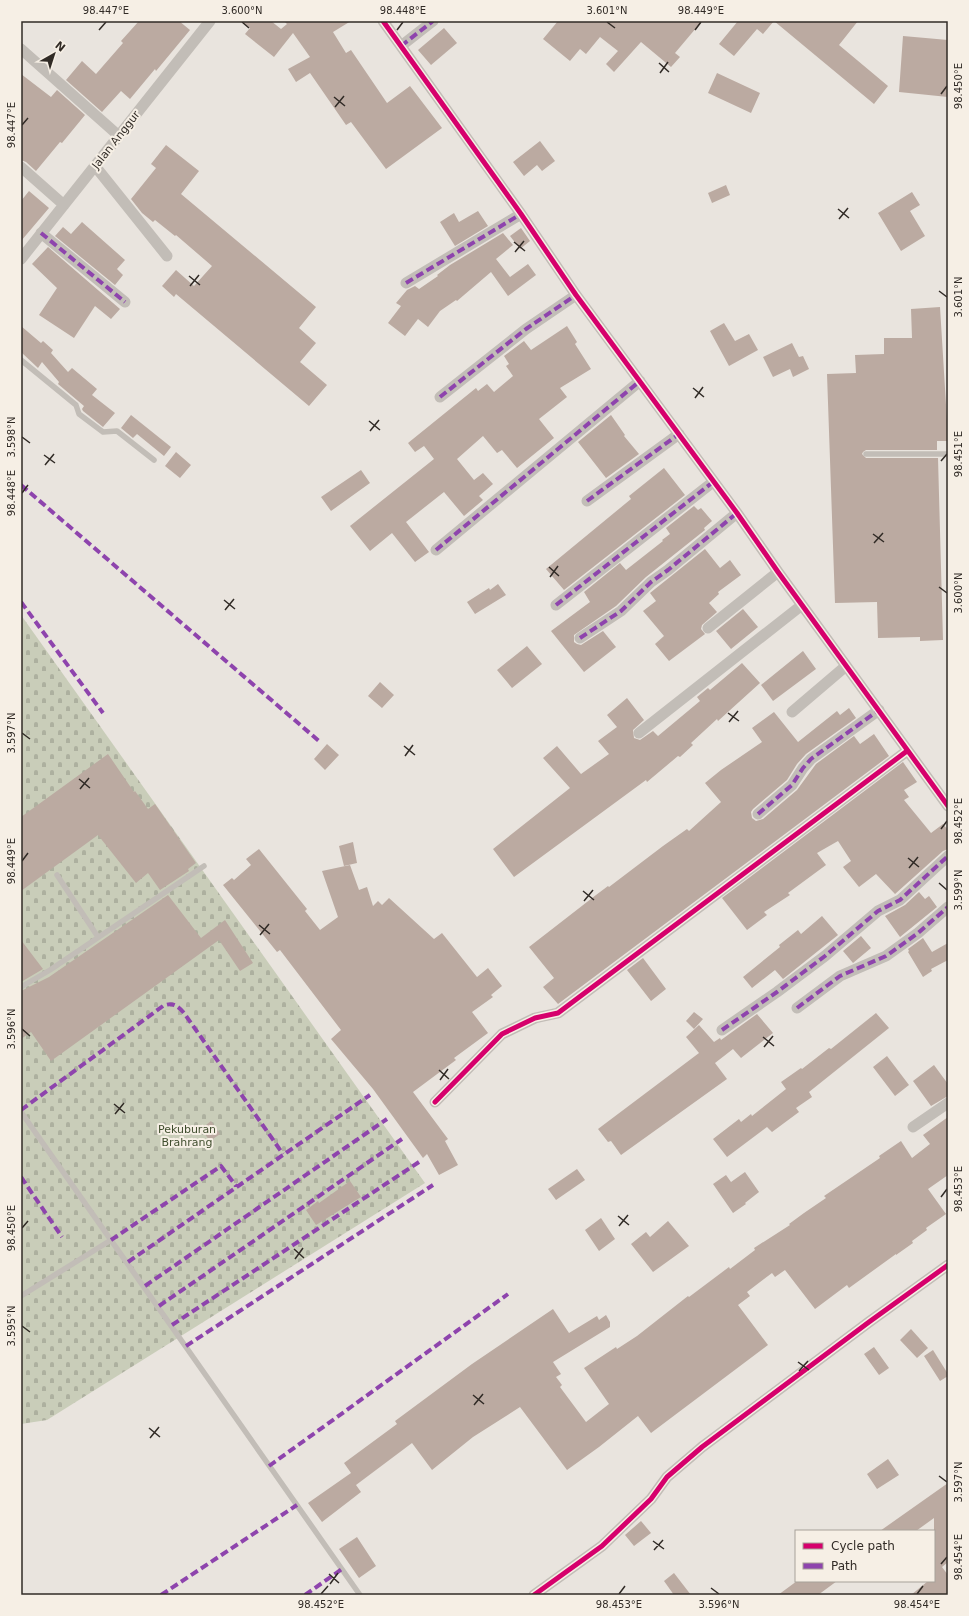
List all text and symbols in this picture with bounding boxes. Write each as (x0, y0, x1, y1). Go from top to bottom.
text: 98.447°E (83, 5, 129, 16)
text: 3.600°N (221, 5, 263, 16)
text: 98.448°E (380, 5, 426, 16)
text: 3.601°N (586, 5, 628, 16)
text: 98.449°E (678, 5, 724, 16)
north arrow (34, 34, 74, 74)
text: N (52, 39, 68, 55)
text: 98.450°E (953, 63, 964, 109)
text: 98.447°E (6, 102, 17, 148)
street label: Jalan Anggur (89, 108, 143, 172)
text: 3.601°N (953, 276, 964, 318)
text: 3.598°N (6, 416, 17, 458)
text: 98.451°E (953, 431, 964, 477)
text: 98.448°E (6, 470, 17, 516)
text: 3.600°N (953, 572, 964, 614)
text: 3.597°N (6, 712, 17, 754)
text: 98.452°E (953, 798, 964, 844)
text: 98.449°E (6, 838, 17, 884)
text: 3.599°N (953, 869, 964, 911)
text: 3.596°N (6, 1008, 17, 1050)
park label: Pekuburan Brahrang (158, 1123, 216, 1149)
text: 98.453°E (953, 1166, 964, 1212)
text: 98.450°E (6, 1205, 17, 1251)
text: 3.595°N (6, 1305, 17, 1347)
text: 3.597°N (953, 1461, 964, 1503)
legend (795, 1530, 935, 1582)
text: 98.454°E (953, 1534, 964, 1580)
text: Cycle path (831, 1539, 895, 1553)
text: Path (831, 1559, 857, 1573)
text: 98.452°E (298, 1599, 344, 1610)
text: 98.453°E (596, 1599, 642, 1610)
text: 3.596°N (698, 1599, 740, 1610)
text: 98.454°E (894, 1599, 940, 1610)

